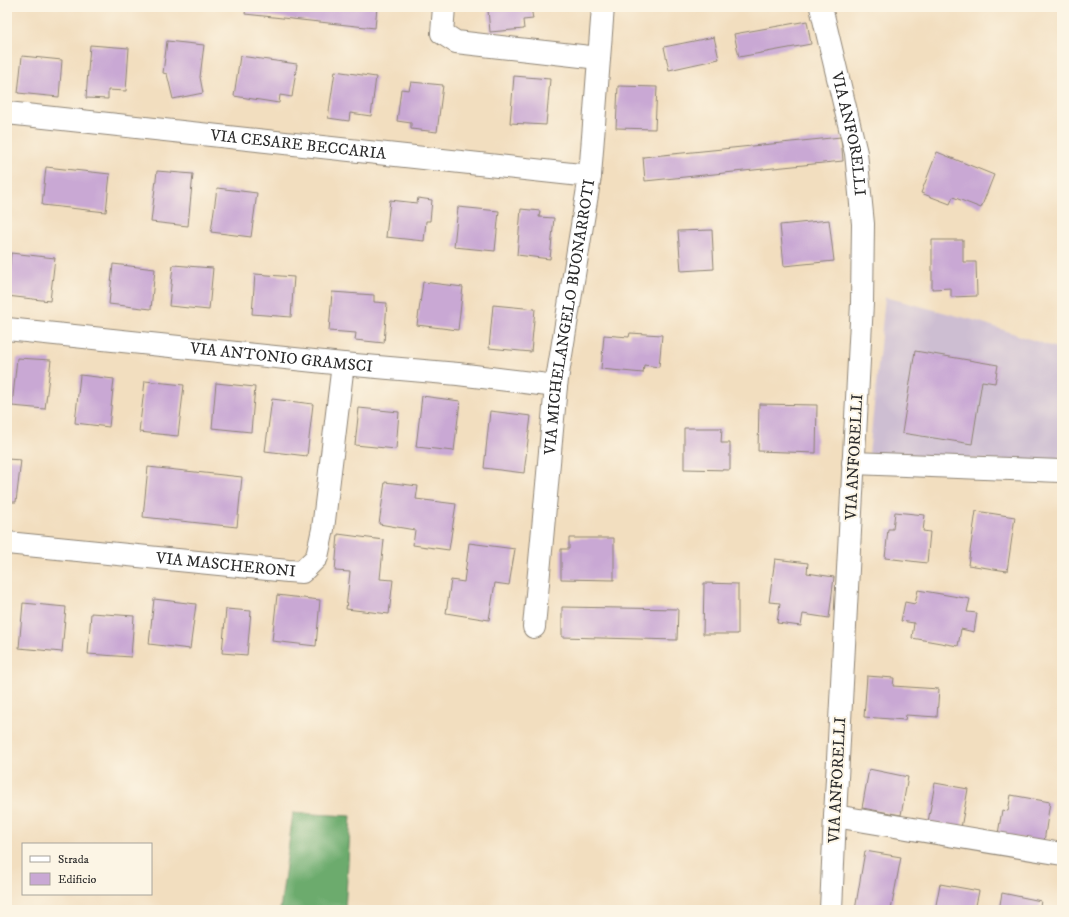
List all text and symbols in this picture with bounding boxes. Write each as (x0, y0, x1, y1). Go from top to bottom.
street label: VIA ANFORELLI (827, 69, 870, 197)
street label: VIA CESARE BECCARIA (208, 125, 388, 164)
street label: VIA MICHELANGELO BUONARROTI (540, 178, 599, 457)
street label: VIA ANTONIO GRAMSCI (188, 338, 374, 377)
street label: VIA ANFORELLI (841, 393, 867, 522)
street label: VIA MASCHERONI (154, 548, 297, 582)
street label: VIA ANFORELLI (824, 716, 850, 845)
legend (22, 843, 152, 895)
text: Strada (58, 852, 90, 867)
text: Edificio (58, 872, 97, 887)

